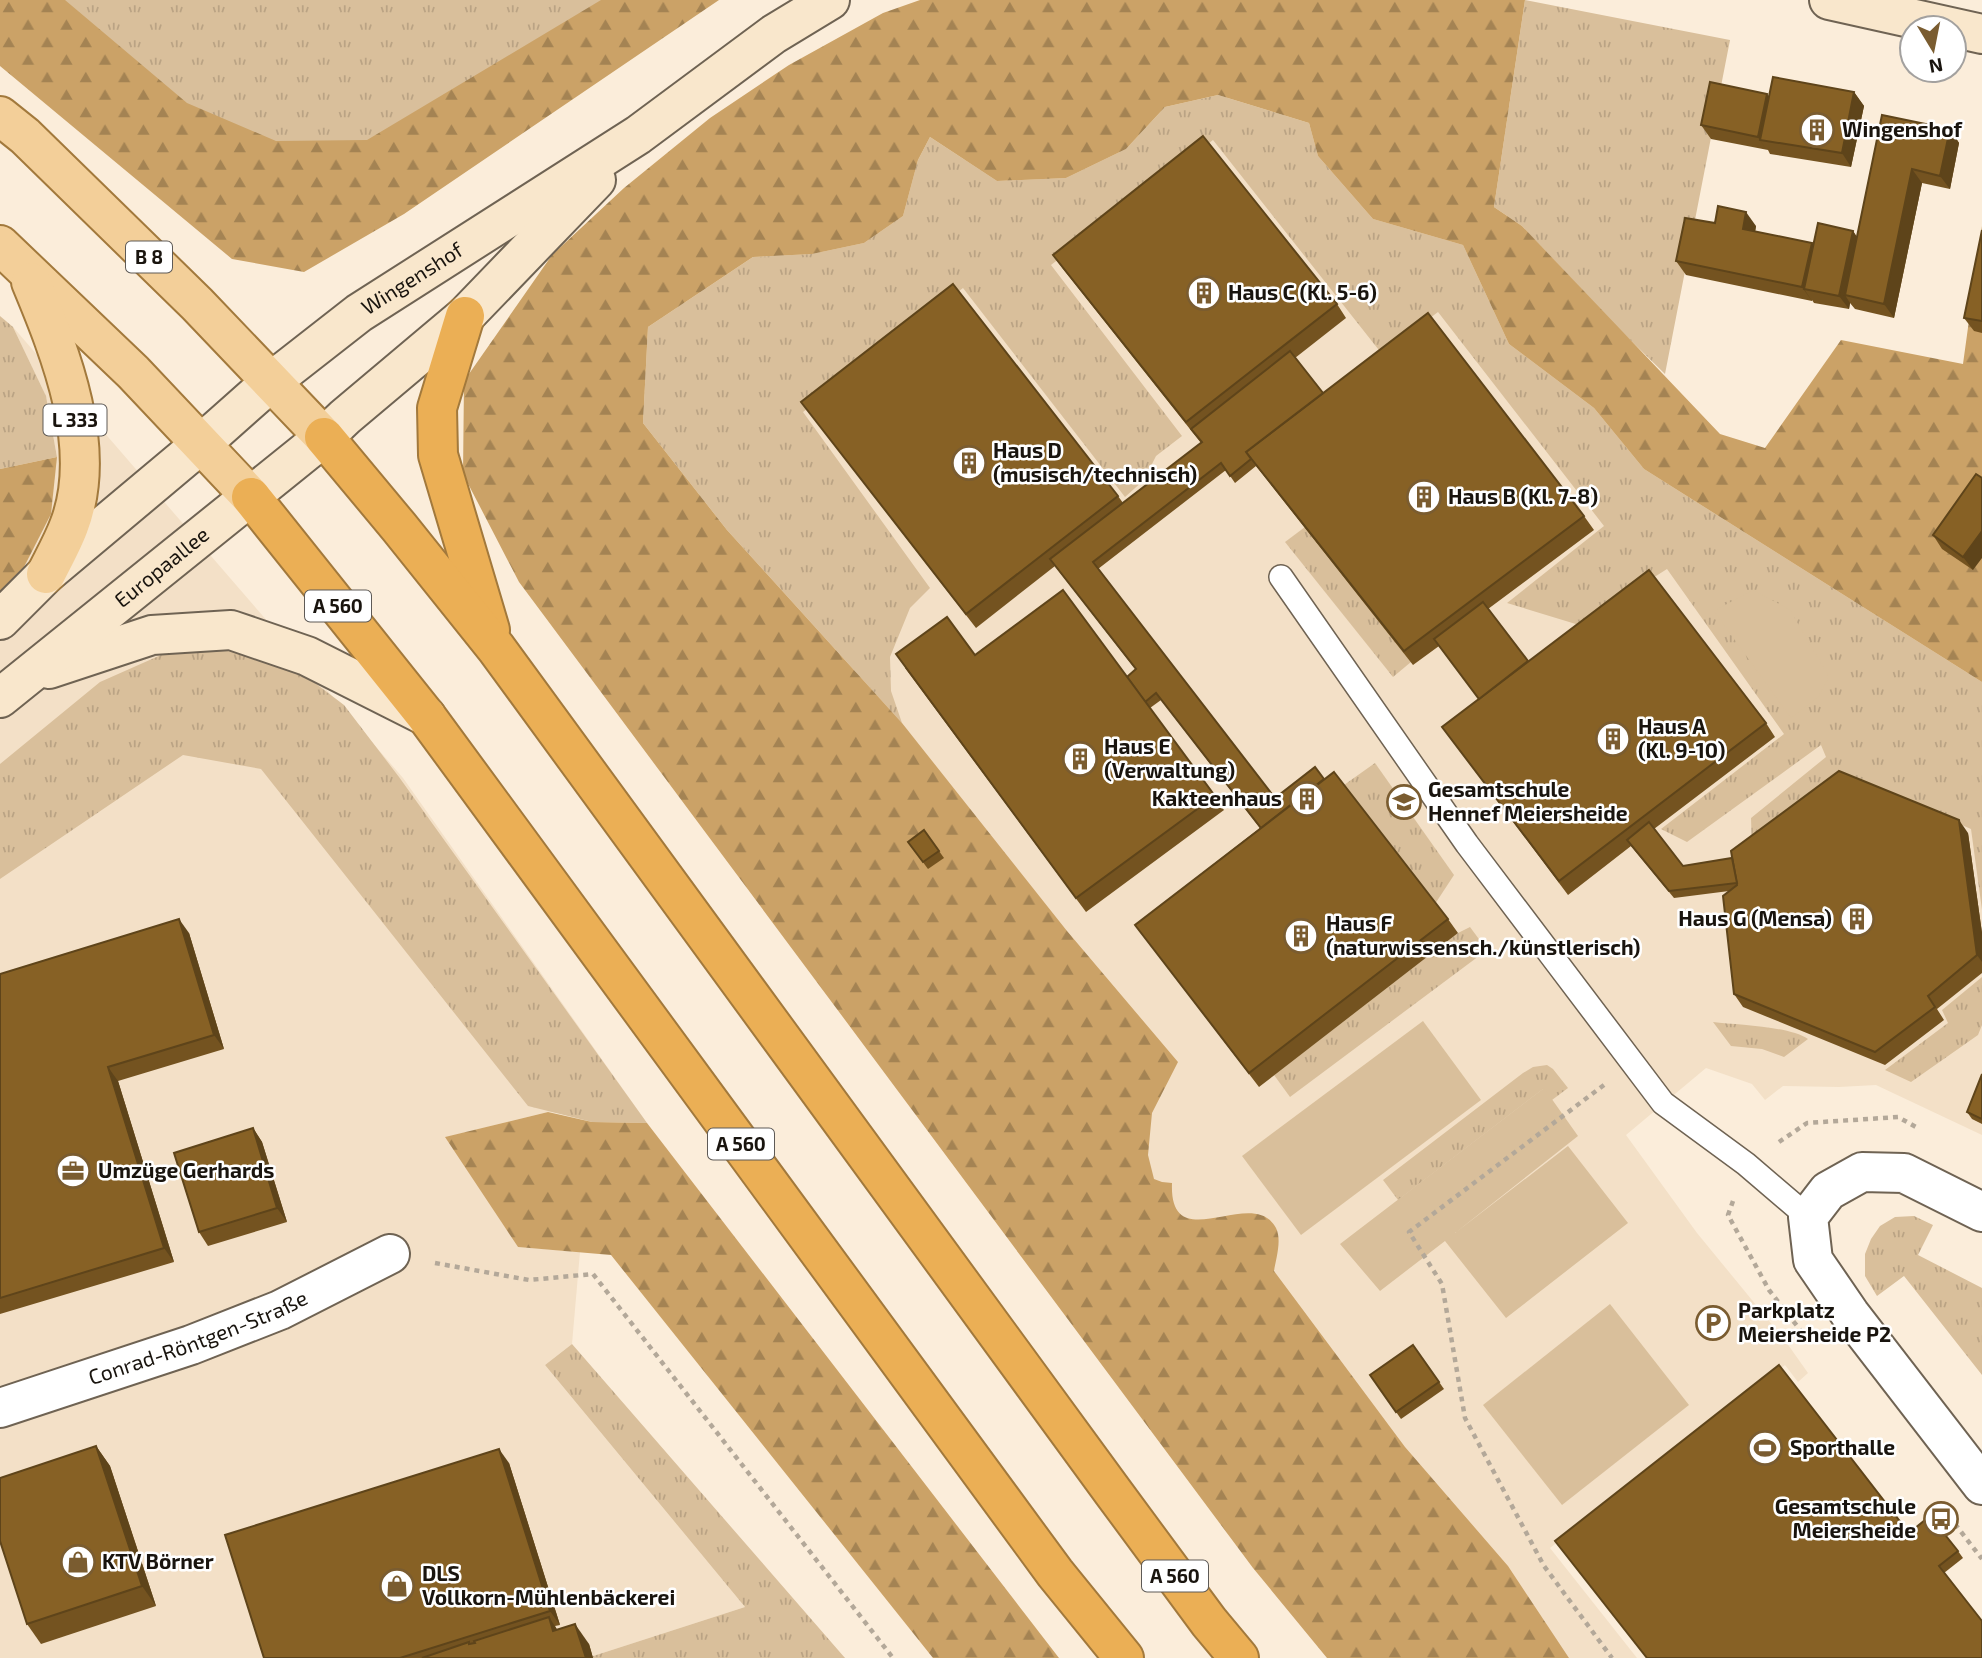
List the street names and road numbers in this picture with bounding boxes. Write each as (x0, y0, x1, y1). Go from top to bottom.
street label: Wingenshof (356, 236, 468, 319)
road number: B 8 (126, 242, 172, 272)
road number: L 333 (43, 404, 106, 436)
street label: Europaallee (109, 521, 213, 612)
road number: A 560 (305, 590, 371, 622)
road number: A 560 (708, 1128, 774, 1160)
street label: Conrad-Röntgen-Straße (85, 1284, 311, 1389)
road number: A 560 (1142, 1560, 1208, 1592)

